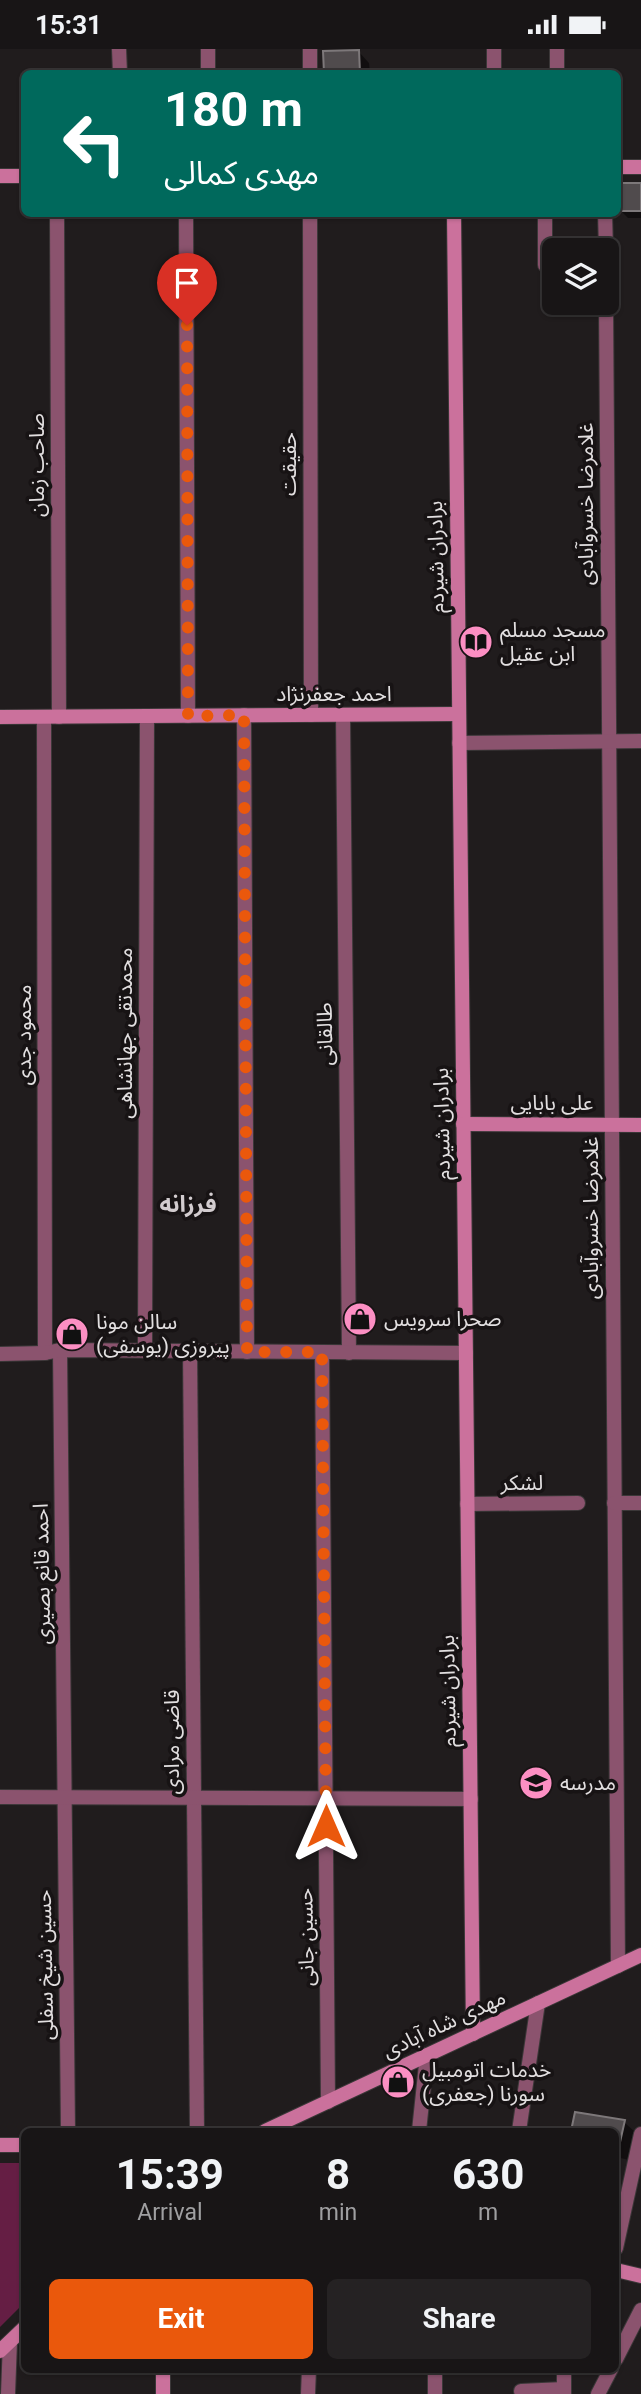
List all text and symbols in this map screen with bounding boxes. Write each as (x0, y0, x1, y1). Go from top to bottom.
text: 15:31 (35, 10, 102, 40)
text: 180 m (164, 81, 303, 138)
icon: left (49, 98, 140, 189)
text: مهدی کمالی (164, 154, 319, 192)
map controls (542, 238, 619, 315)
button: layers (542, 238, 619, 315)
pin (157, 253, 217, 325)
icon: arrive (168, 264, 206, 302)
street label: صاحب زمان (25, 413, 49, 517)
street label: غلامرضا خسروآبادی (574, 423, 598, 585)
street label: حقیقت (277, 432, 301, 496)
street label: برادران شیردم (423, 501, 453, 613)
place label: مسجد مسلم ابن عقیل (500, 618, 606, 666)
library icon: مسجد مسلم ابن عقیل (457, 623, 495, 661)
street label: احمد جعفرنژاد (276, 682, 392, 706)
street label: محمدتقی جهانشاهی (113, 947, 137, 1119)
street label: محمود جدی (12, 984, 36, 1086)
street label: طالقانی (312, 1002, 338, 1066)
street label: برادران شیردم (429, 1068, 459, 1180)
street label: علی بابایی (511, 1091, 593, 1115)
street label: غلامرضا خسروآبادی (579, 1137, 603, 1299)
district label: فرزانه (159, 1191, 217, 1218)
shop icon: صحرا سرویس (341, 1300, 379, 1338)
place label: صحرا سرویس (384, 1307, 501, 1331)
place label: سالن مونا پیروزی (یوسفی) (96, 1310, 230, 1359)
shop icon: سالن مونا پیروزی (یوسفی) (53, 1315, 91, 1353)
street label: لشكر (500, 1471, 543, 1495)
street label: احمد قانع بصیری (29, 1503, 58, 1645)
street label: برادران شیردم (435, 1635, 465, 1747)
street label: قاضی مرادی (160, 1690, 184, 1794)
school or university icon: مدرسه (517, 1764, 555, 1802)
place label: مدرسه (560, 1771, 616, 1795)
position arrow (289, 1789, 363, 1863)
street label: حسین جانی (293, 1888, 319, 1986)
street label: حسین شیخ سفلی (32, 1890, 61, 2040)
street label: مهدی شاه آبادی (379, 1985, 509, 2063)
place label: خدمات اتومبیل سورنا (جعفری) (422, 2058, 551, 2106)
shop icon: خدمات اتومبیل سورنا (جعفری) (379, 2063, 417, 2101)
text: 15:39 (116, 2150, 224, 2199)
text: 8 (326, 2150, 350, 2199)
text: 630 (452, 2150, 524, 2199)
text: Arrival (137, 2199, 203, 2226)
text: min (319, 2199, 357, 2226)
text: m (478, 2199, 498, 2226)
button: Exit (49, 2279, 313, 2359)
button: Share (327, 2279, 591, 2359)

